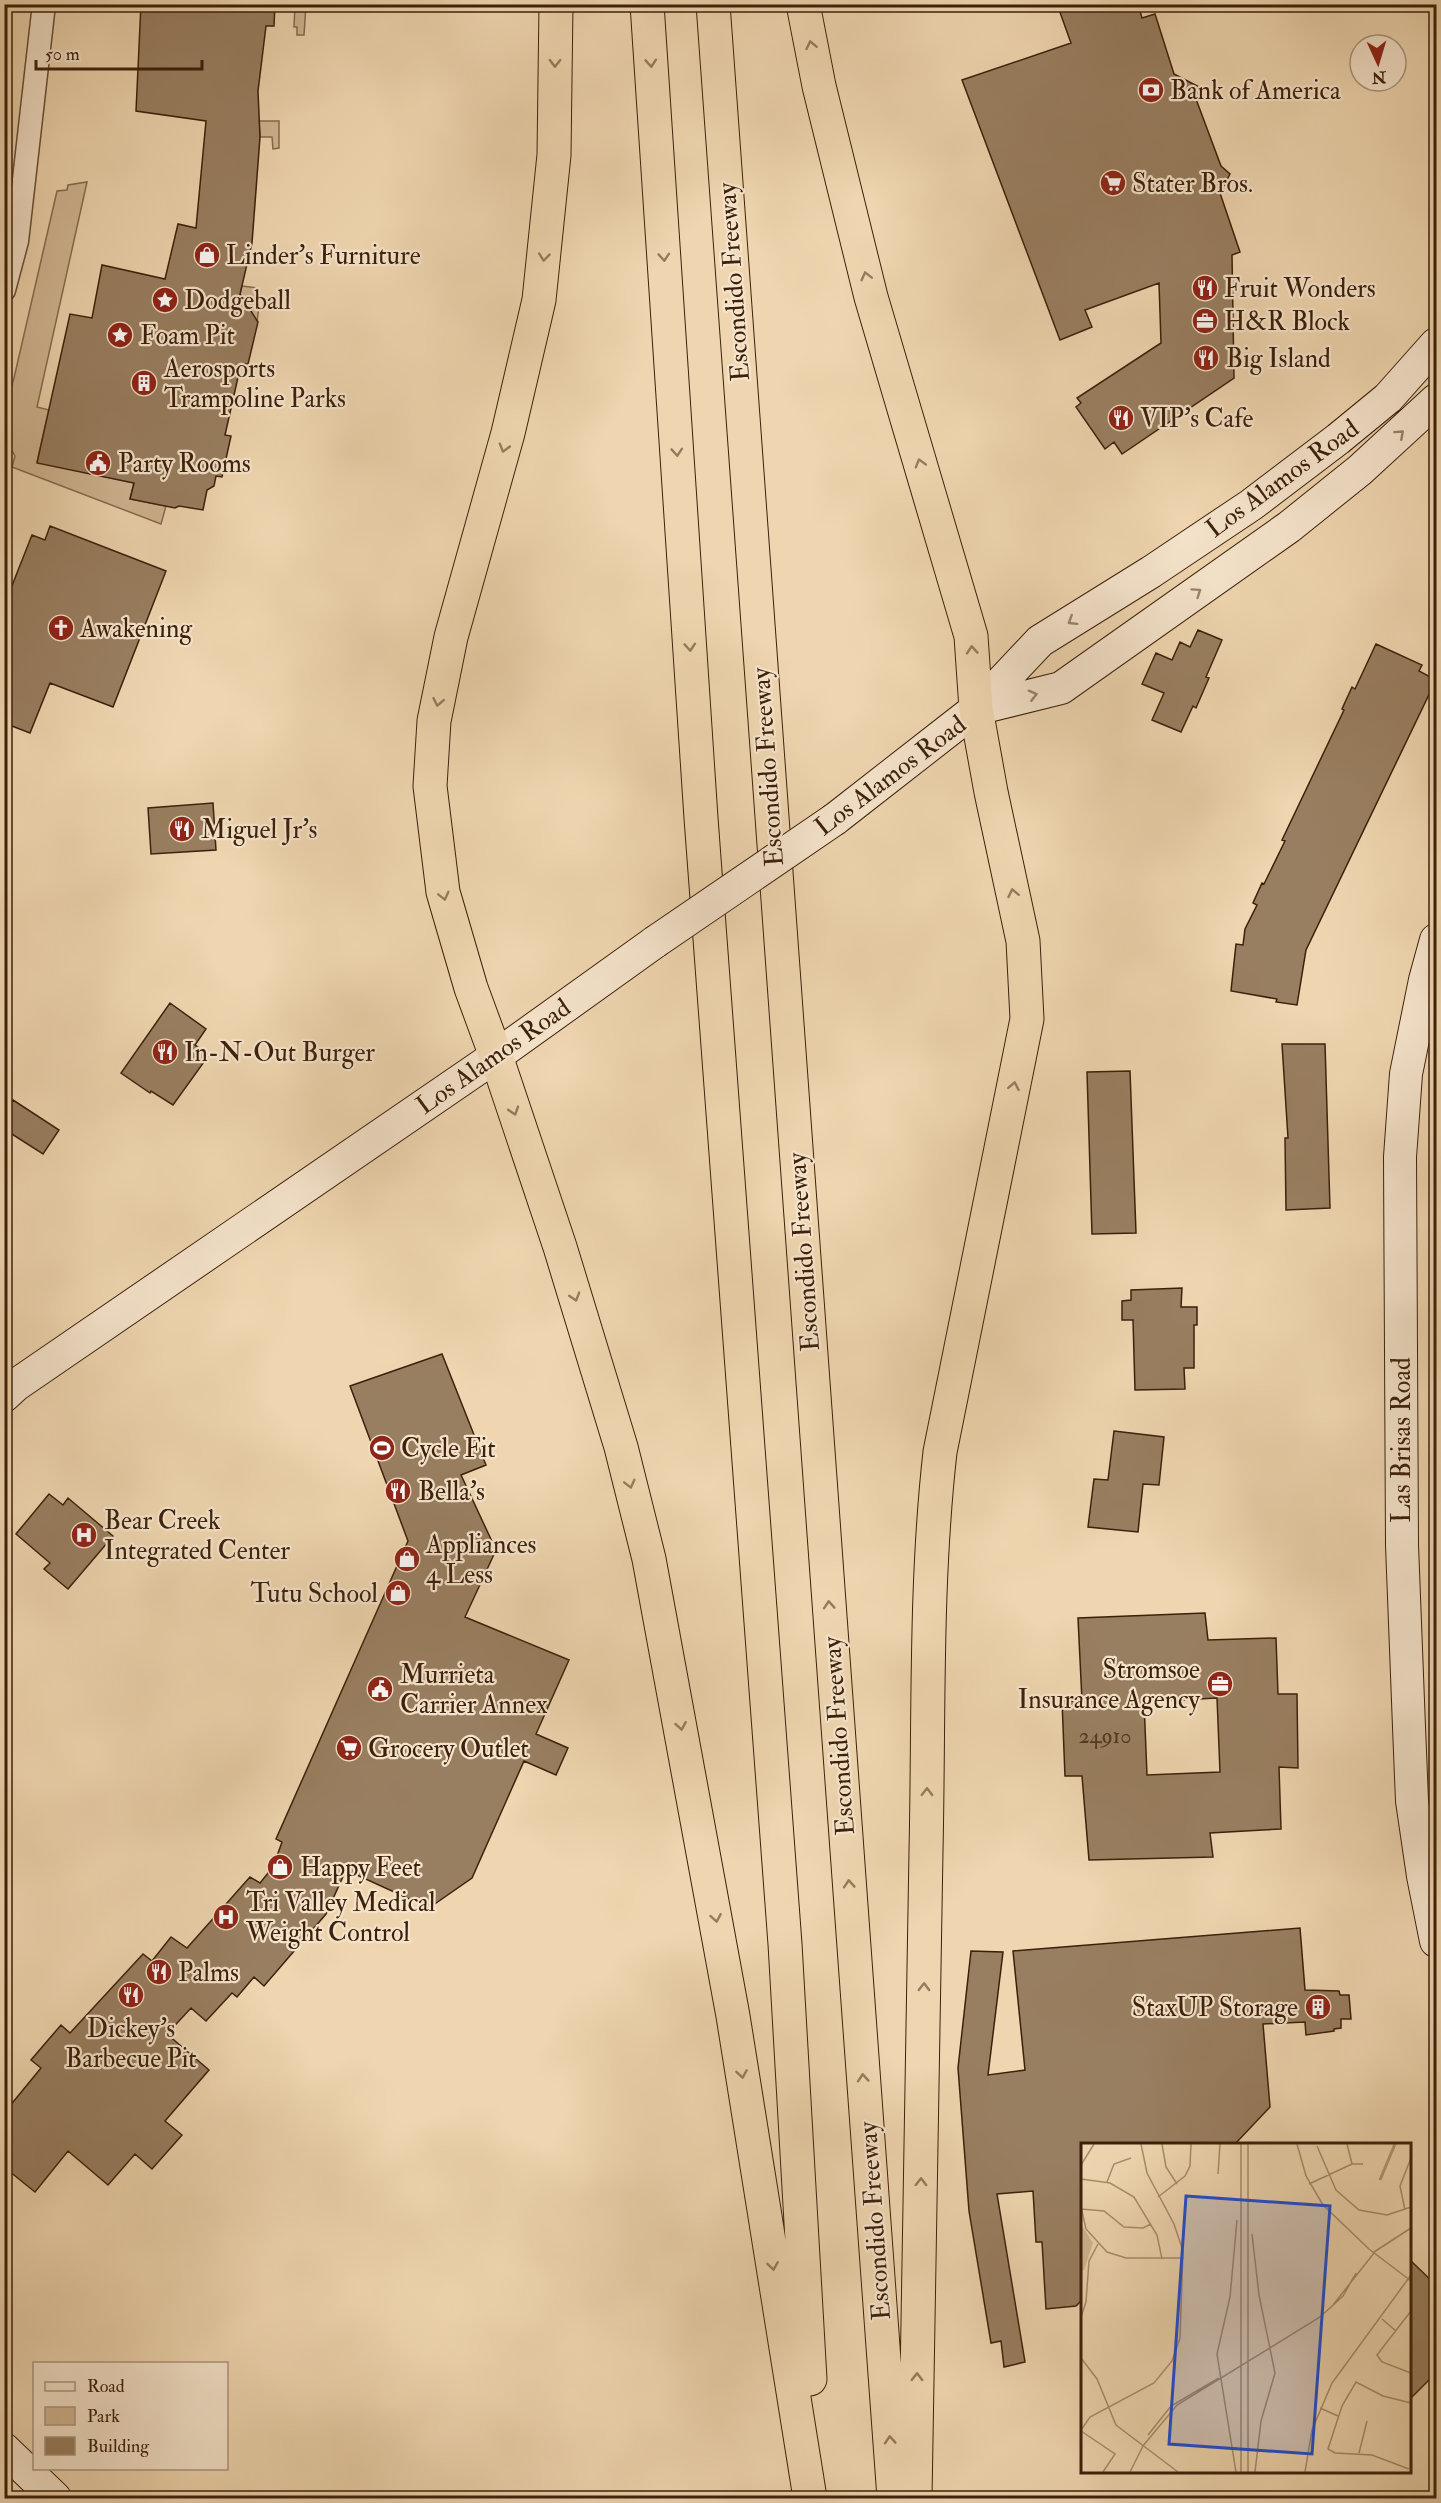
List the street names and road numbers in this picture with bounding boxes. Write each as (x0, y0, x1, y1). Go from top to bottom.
street label: Escondido Freeway (711, 181, 757, 382)
street label: Los Alamos Road (1200, 413, 1365, 545)
street label: Escondido Freeway (745, 666, 791, 867)
street label: Los Alamos Road (809, 708, 973, 843)
street label: Los Alamos Road (410, 992, 577, 1122)
street label: Escondido Freeway (781, 1151, 827, 1352)
street label: Las Brisas Road (1386, 1357, 1418, 1523)
street label: Escondido Freeway (816, 1635, 862, 1836)
street label: Escondido Freeway (852, 2120, 898, 2321)

